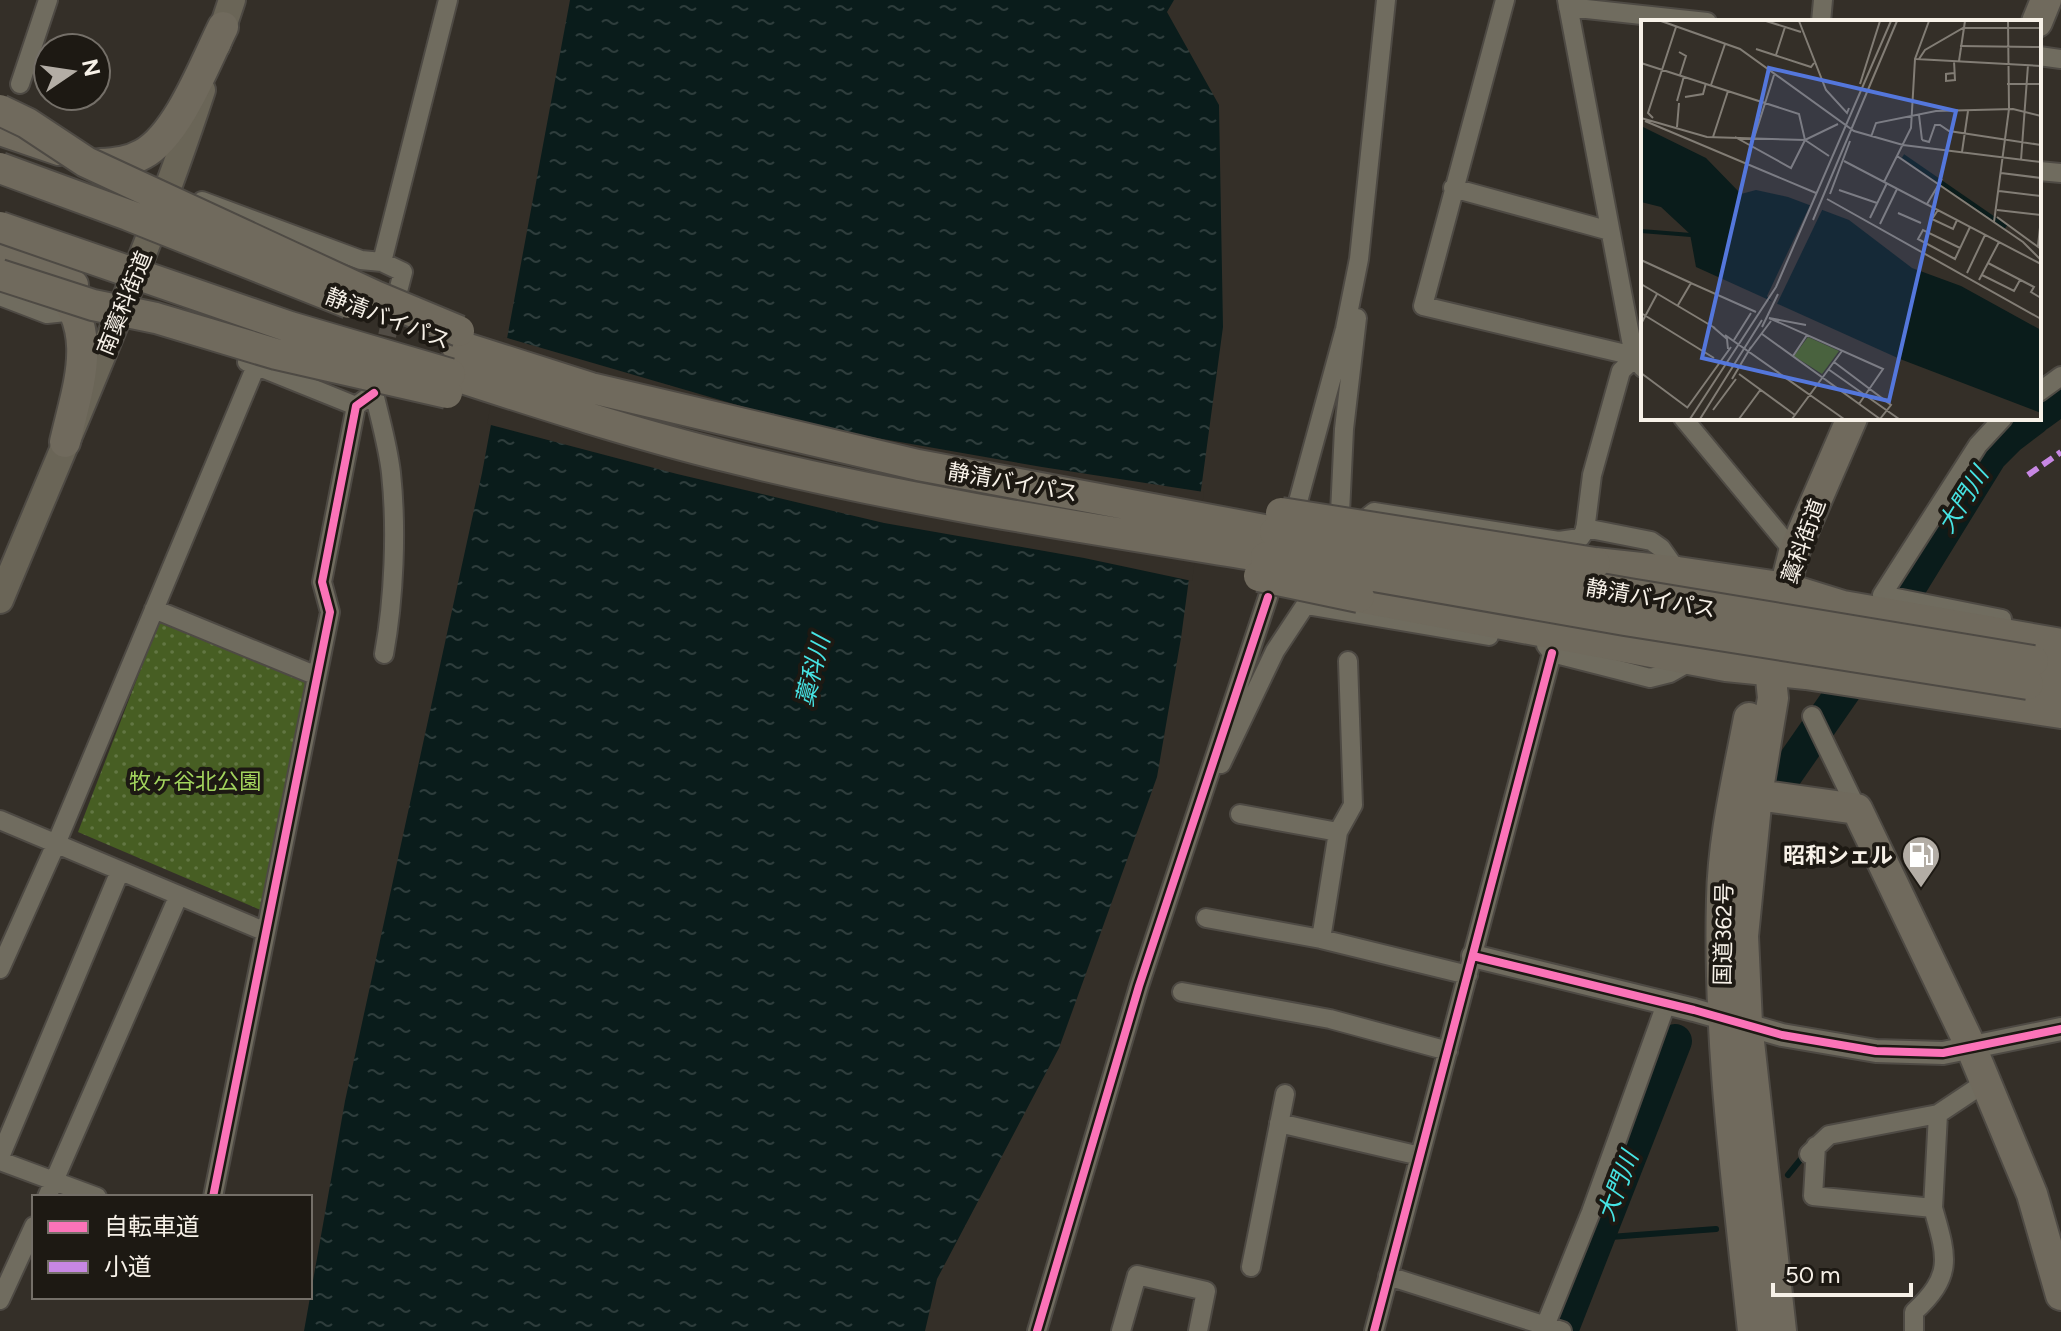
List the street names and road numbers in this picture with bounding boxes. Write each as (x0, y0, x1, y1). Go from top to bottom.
street label: 南藁科街道 (91, 247, 158, 359)
street label: 静清バイパス (322, 282, 454, 355)
street label: 静清バイパス (946, 458, 1080, 507)
street label: 藁科街道 (1776, 495, 1831, 587)
street label: 静清バイパス (1584, 574, 1718, 623)
street label: 国道362号 (1709, 882, 1738, 986)

